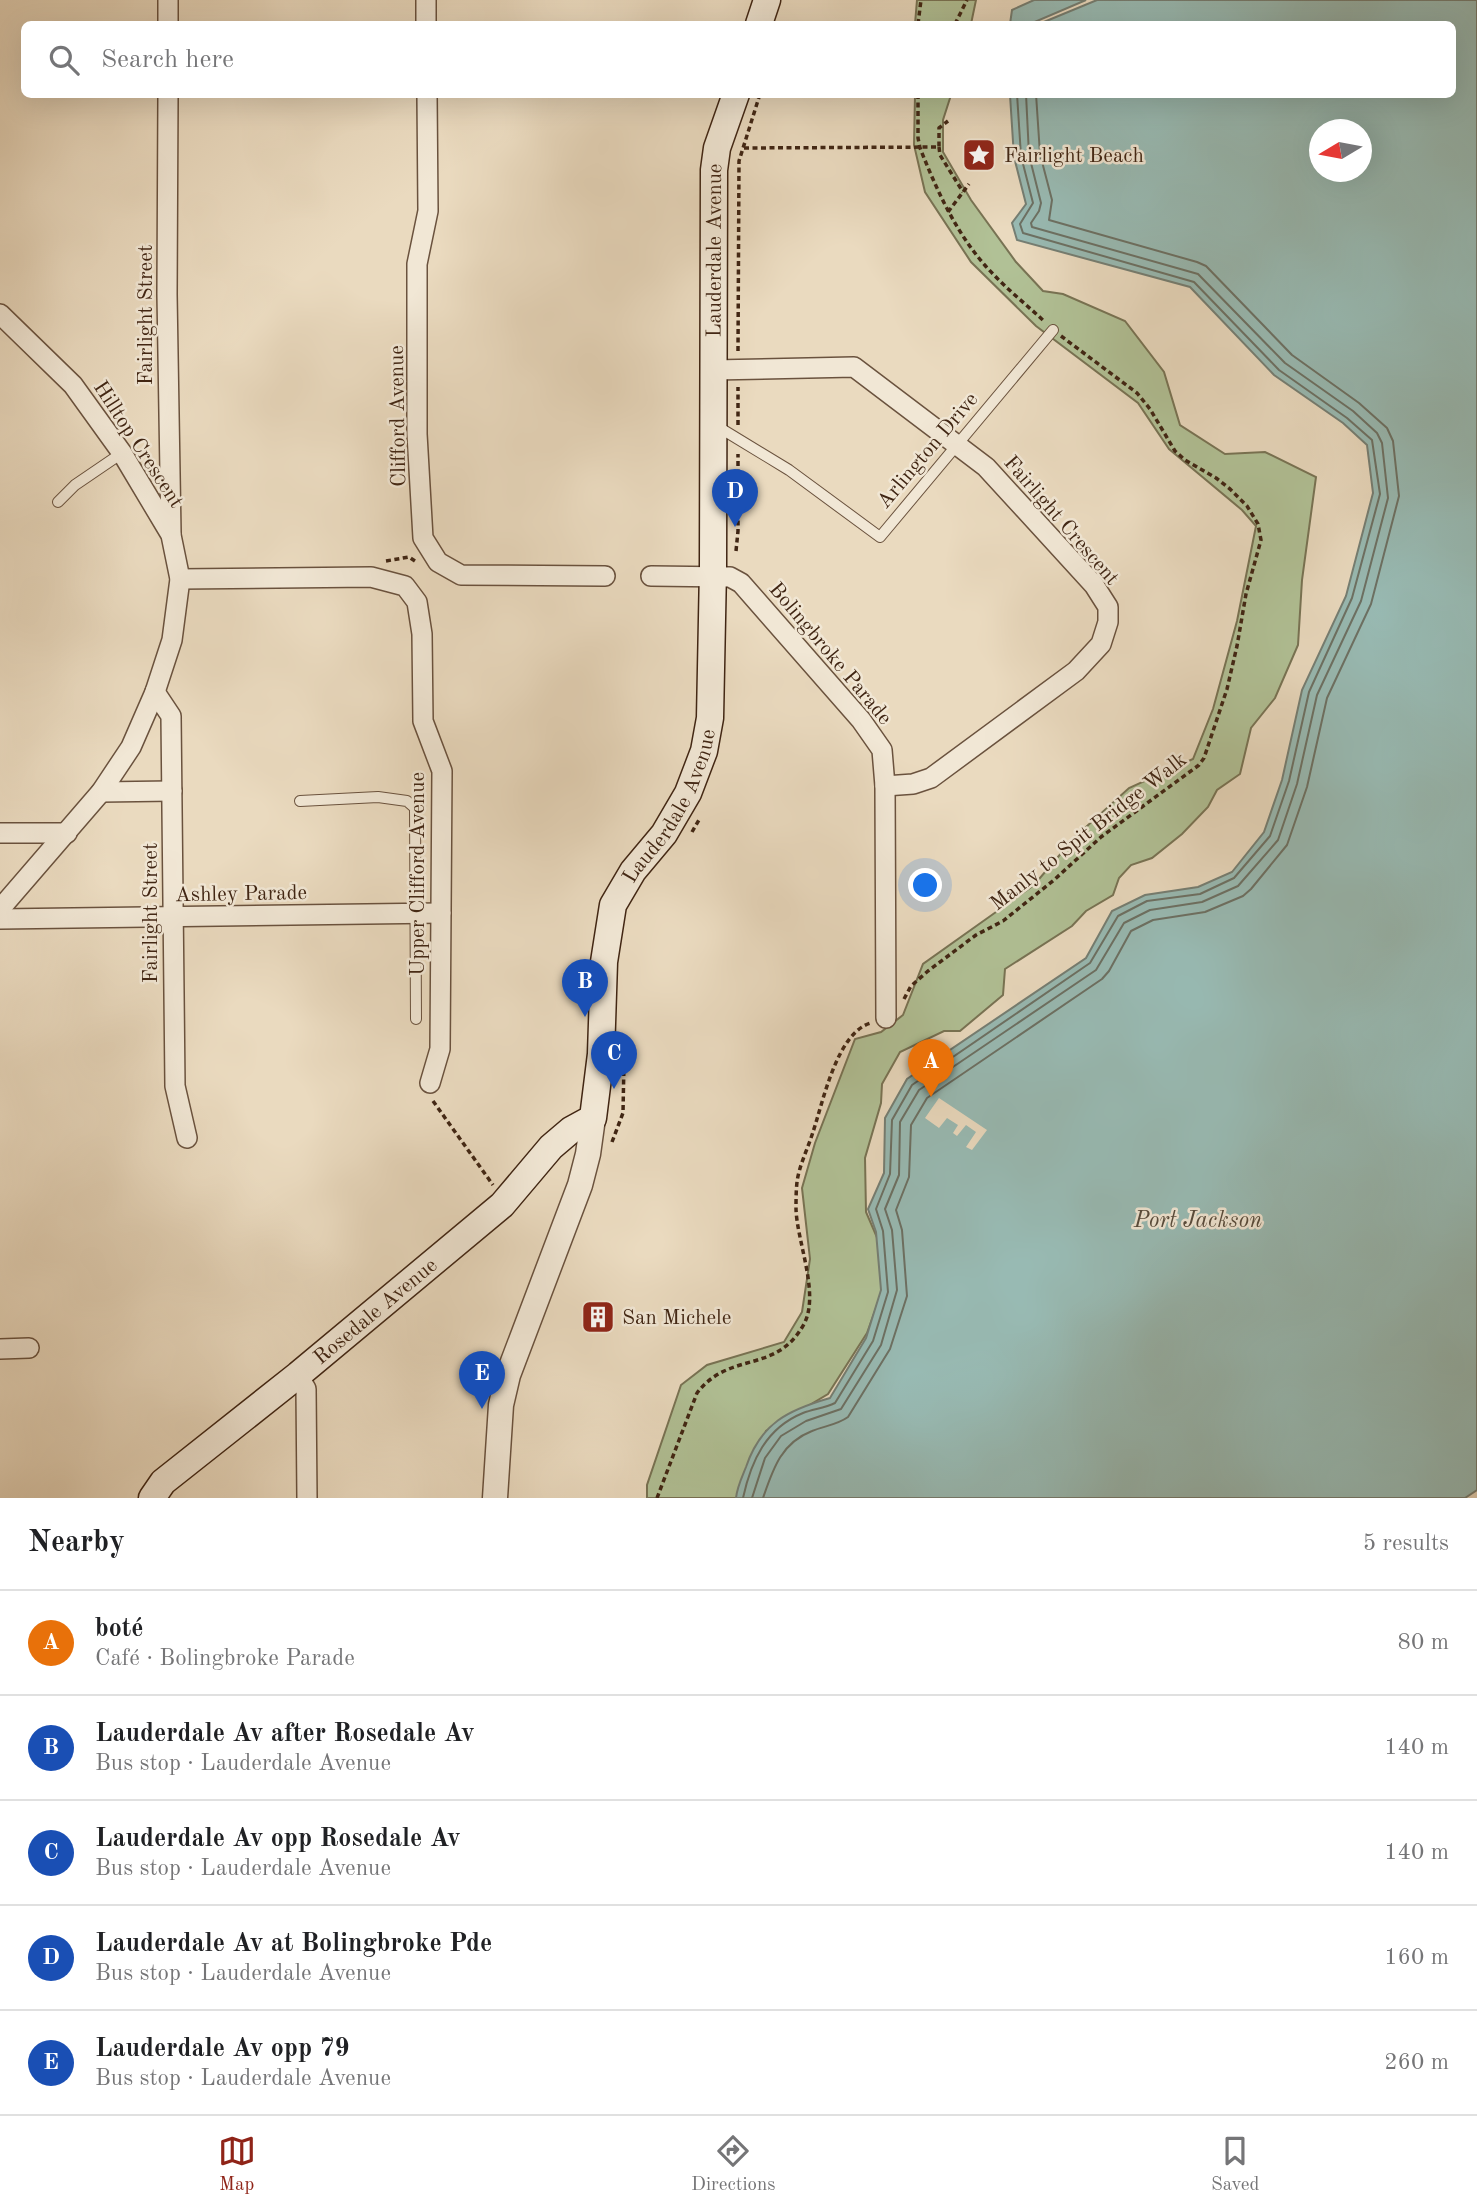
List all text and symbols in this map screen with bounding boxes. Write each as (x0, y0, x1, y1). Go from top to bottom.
search box (21, 21, 1456, 98)
icon: search (45, 41, 83, 79)
text: Search here (101, 47, 234, 73)
north arrow (1309, 119, 1372, 182)
place icon: Fairlight Beach (960, 136, 998, 174)
place label: Fairlight Beach (1004, 146, 1144, 167)
street label: Lauderdale Avenue (705, 162, 727, 338)
street label: Fairlight Street (136, 245, 157, 385)
street label: Clifford Avenue (387, 345, 410, 487)
street label: Hilltop Crescent (89, 377, 187, 512)
street label: Arlington Drive (874, 389, 983, 513)
street label: Fairlight Crescent (999, 452, 1123, 590)
pin: D (712, 469, 758, 527)
street label: Bolingbroke Parade (764, 579, 895, 729)
street label: Lauderdale Avenue (620, 728, 720, 887)
street label: Manly to Spit Bridge Walk (987, 749, 1191, 915)
street label: Upper Clifford Avenue (408, 772, 429, 976)
street label: Fairlight Street (141, 843, 162, 983)
your location (908, 868, 942, 902)
street label: Ashley Parade (175, 883, 307, 906)
pin: B (562, 959, 608, 1017)
pin: C (591, 1031, 637, 1089)
pin: A (908, 1039, 954, 1097)
water label: Port Jackson (1133, 1209, 1262, 1232)
street label: Rosedale Avenue (310, 1255, 442, 1369)
building icon: San Michele (579, 1298, 617, 1336)
place label: San Michele (622, 1308, 731, 1329)
pin: E (459, 1351, 505, 1409)
text: Nearby (28, 1528, 125, 1558)
text: 5 results (1363, 1532, 1449, 1555)
text: boté (95, 1616, 144, 1642)
text: A (42, 1631, 60, 1654)
text: 80 m (1398, 1631, 1449, 1654)
text: Café · Bolingbroke Parade (95, 1647, 355, 1670)
text: Lauderdale Av after Rosedale Av (95, 1721, 475, 1747)
text: B (43, 1736, 59, 1759)
text: 140 m (1384, 1736, 1449, 1759)
text: Bus stop · Lauderdale Avenue (95, 1752, 391, 1775)
text: Lauderdale Av opp Rosedale Av (95, 1826, 461, 1852)
text: C (43, 1841, 59, 1864)
text: 140 m (1384, 1841, 1449, 1864)
text: Bus stop · Lauderdale Avenue (95, 1857, 391, 1880)
text: Lauderdale Av at Bolingbroke Pde (95, 1931, 492, 1957)
text: D (42, 1946, 60, 1969)
text: 160 m (1384, 1946, 1449, 1969)
text: Bus stop · Lauderdale Avenue (95, 1962, 391, 1985)
text: Lauderdale Av opp 79 (95, 2036, 350, 2062)
text: E (43, 2051, 59, 2074)
text: 260 m (1384, 2051, 1449, 2074)
text: Bus stop · Lauderdale Avenue (95, 2067, 391, 2090)
tab: Map (218, 2132, 256, 2197)
tab: Directions (691, 2132, 776, 2197)
tab: Saved (1211, 2132, 1259, 2197)

